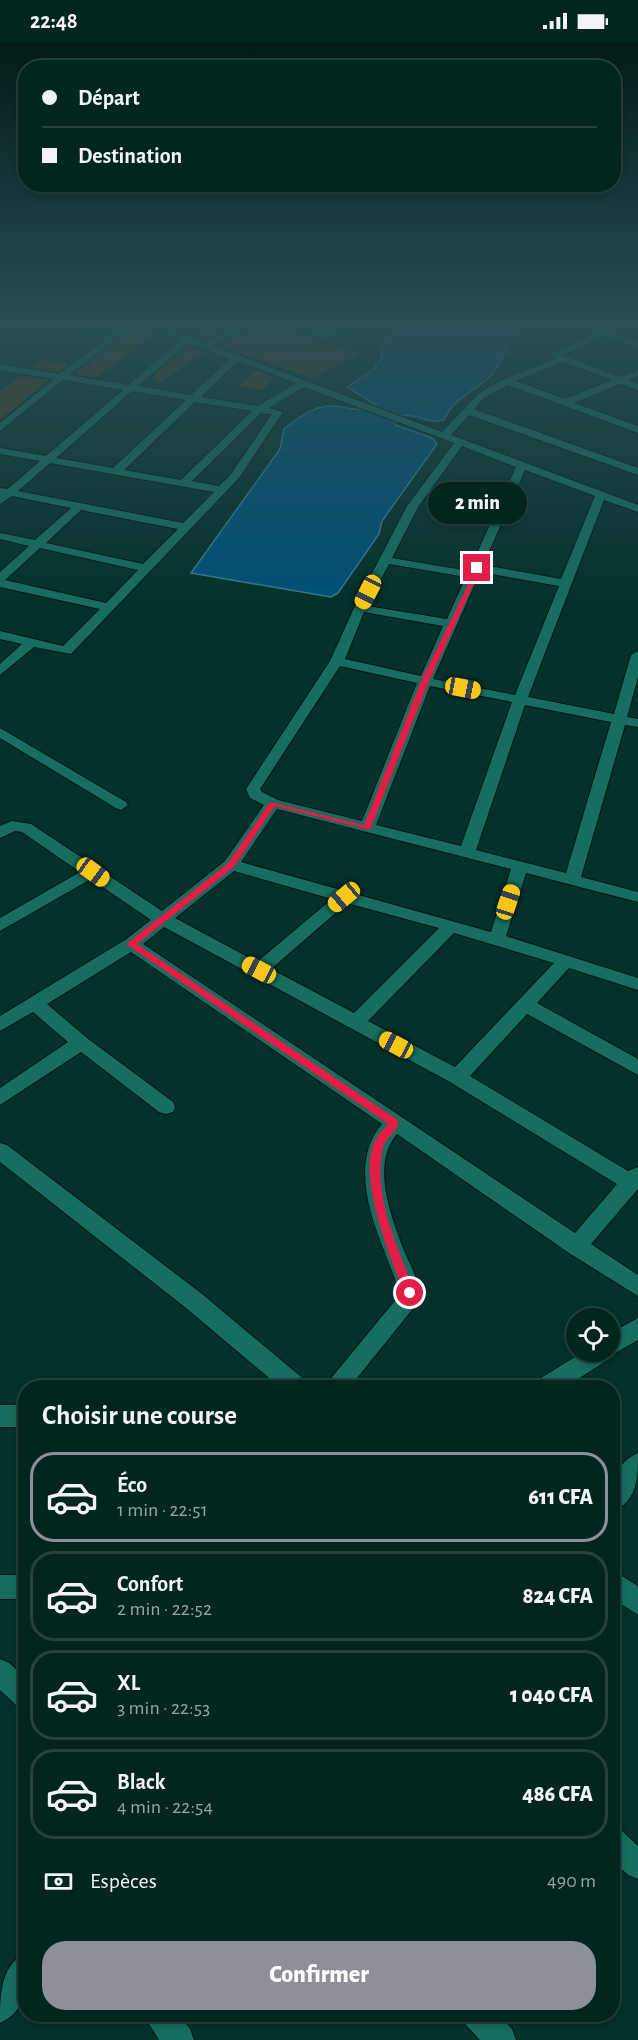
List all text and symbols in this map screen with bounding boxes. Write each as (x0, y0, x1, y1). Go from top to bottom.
text: 22:48 (30, 10, 78, 32)
text: Départ (78, 87, 140, 109)
text: Destination (78, 145, 182, 167)
callout: 2 min (428, 481, 526, 523)
text: 2 min (455, 493, 500, 513)
route end (463, 554, 490, 581)
car (352, 572, 384, 612)
car (444, 676, 482, 700)
car (73, 854, 113, 890)
car (324, 879, 364, 915)
car (494, 882, 522, 922)
car (239, 954, 279, 986)
car (376, 1029, 416, 1061)
route start (396, 1279, 423, 1306)
map controls (566, 1308, 620, 1362)
button: locate (566, 1308, 620, 1362)
text: Choisir une course (42, 1402, 237, 1429)
icon: car (45, 1470, 99, 1524)
text: Éco (117, 1474, 147, 1496)
text: 611 CFA (528, 1486, 593, 1508)
text: 1 min · 22:51 (117, 1500, 208, 1520)
icon: car (45, 1569, 99, 1623)
text: Confort (117, 1573, 183, 1595)
text: 824 CFA (522, 1585, 593, 1607)
text: 2 min · 22:52 (117, 1599, 212, 1619)
icon: car (45, 1668, 99, 1722)
text: XL (117, 1672, 140, 1694)
text: 1 040 CFA (510, 1684, 593, 1706)
text: 3 min · 22:53 (117, 1698, 210, 1718)
icon: car (45, 1767, 99, 1821)
text: Black (117, 1771, 165, 1793)
text: 486 CFA (522, 1783, 593, 1805)
text: 4 min · 22:54 (117, 1797, 213, 1817)
icon: cash (42, 1865, 75, 1898)
text: Espèces (90, 1870, 157, 1892)
text: 490 m (547, 1871, 596, 1891)
button: Confirmer (42, 1941, 596, 2010)

